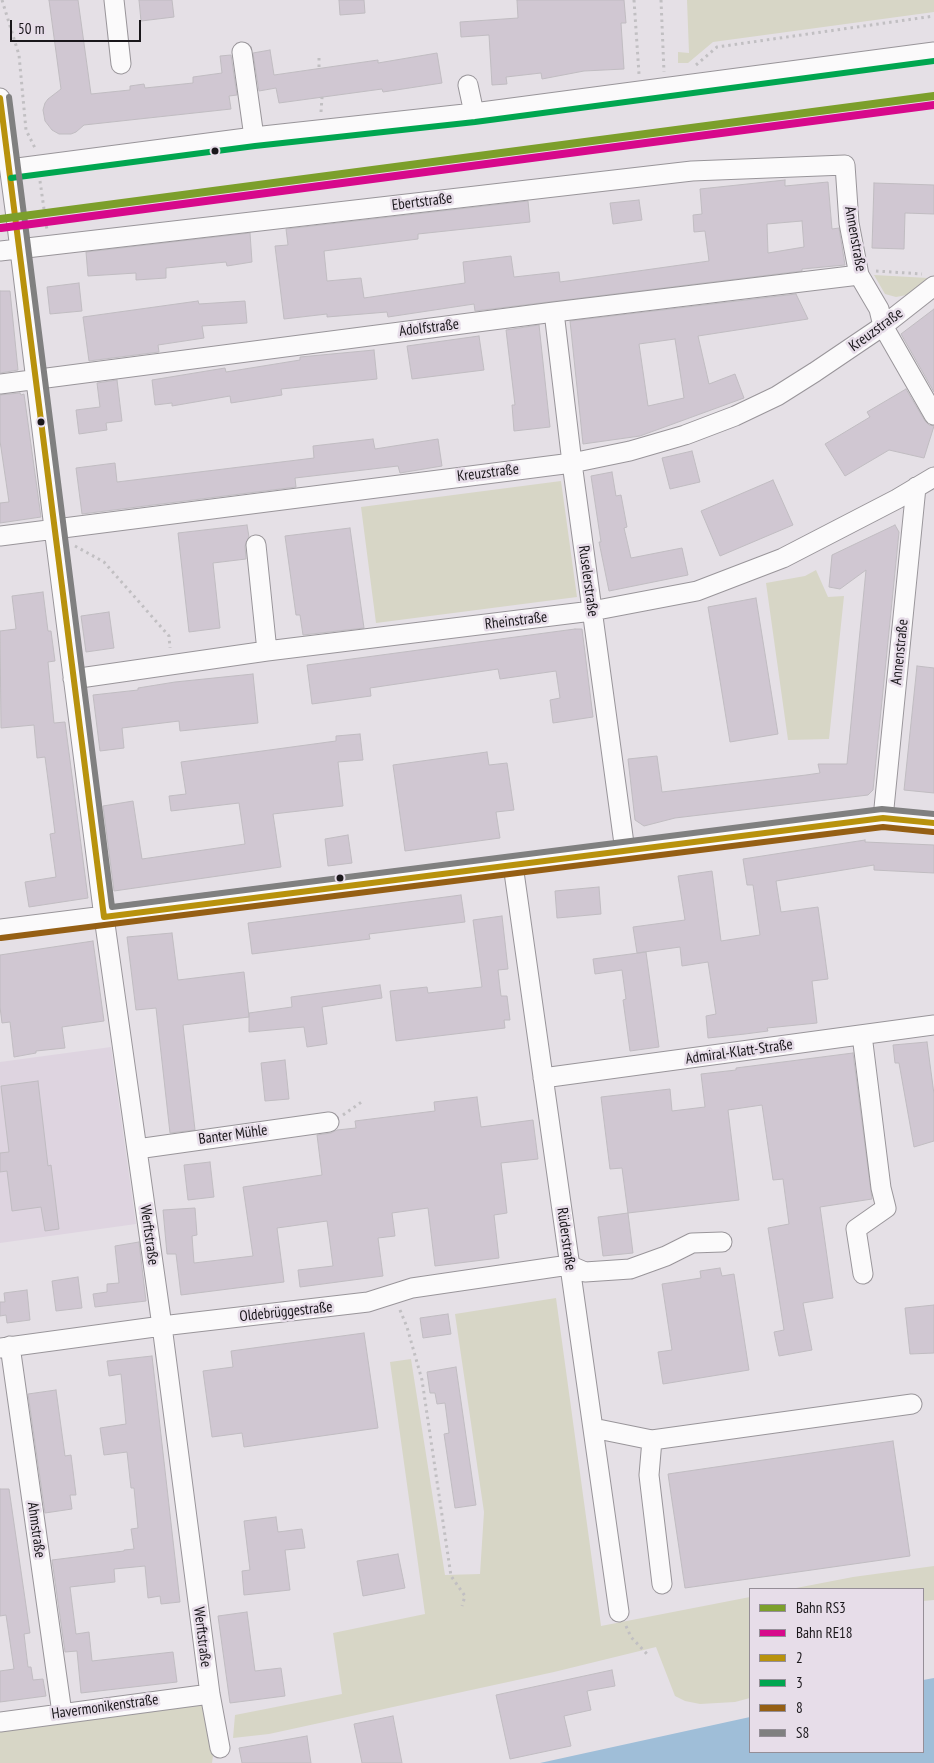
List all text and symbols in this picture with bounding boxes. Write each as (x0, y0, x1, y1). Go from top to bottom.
scale bar (12, 10, 144, 42)
text: 50 m (18, 19, 44, 38)
unlabelled marker (210, 146, 220, 156)
street label: Ebertstraße (391, 189, 453, 215)
street label: Annenstraße (840, 205, 870, 273)
street label: Kreuzstraße (846, 304, 906, 356)
street label: Adolfstraße (398, 315, 460, 341)
unlabelled marker (36, 417, 46, 427)
street label: Kreuzstraße (456, 460, 520, 486)
street label: Ruselerstraße (574, 544, 602, 618)
street label: Rheinstraße (484, 608, 548, 634)
street label: Annenstraße (888, 618, 912, 686)
unlabelled marker (335, 873, 345, 883)
street label: Admiral-Klatt-Straße (684, 1036, 794, 1068)
street label: Banter Mühle (197, 1121, 269, 1149)
street label: Werftstraße (136, 1204, 162, 1266)
street label: Rüderstraße (553, 1206, 579, 1272)
street label: Oldebrüggestraße (239, 1298, 333, 1326)
street label: Ahmstraße (23, 1501, 49, 1559)
legend (749, 1588, 924, 1753)
text: Bahn RS3 (796, 1598, 846, 1617)
street label: Werftstraße (189, 1606, 215, 1668)
text: Bahn RE18 (796, 1623, 853, 1642)
text: 2 (796, 1648, 803, 1667)
text: 3 (796, 1673, 803, 1692)
street label: Havermonikenstraße (51, 1691, 159, 1723)
text: 8 (796, 1698, 803, 1717)
text: S8 (796, 1723, 809, 1742)

